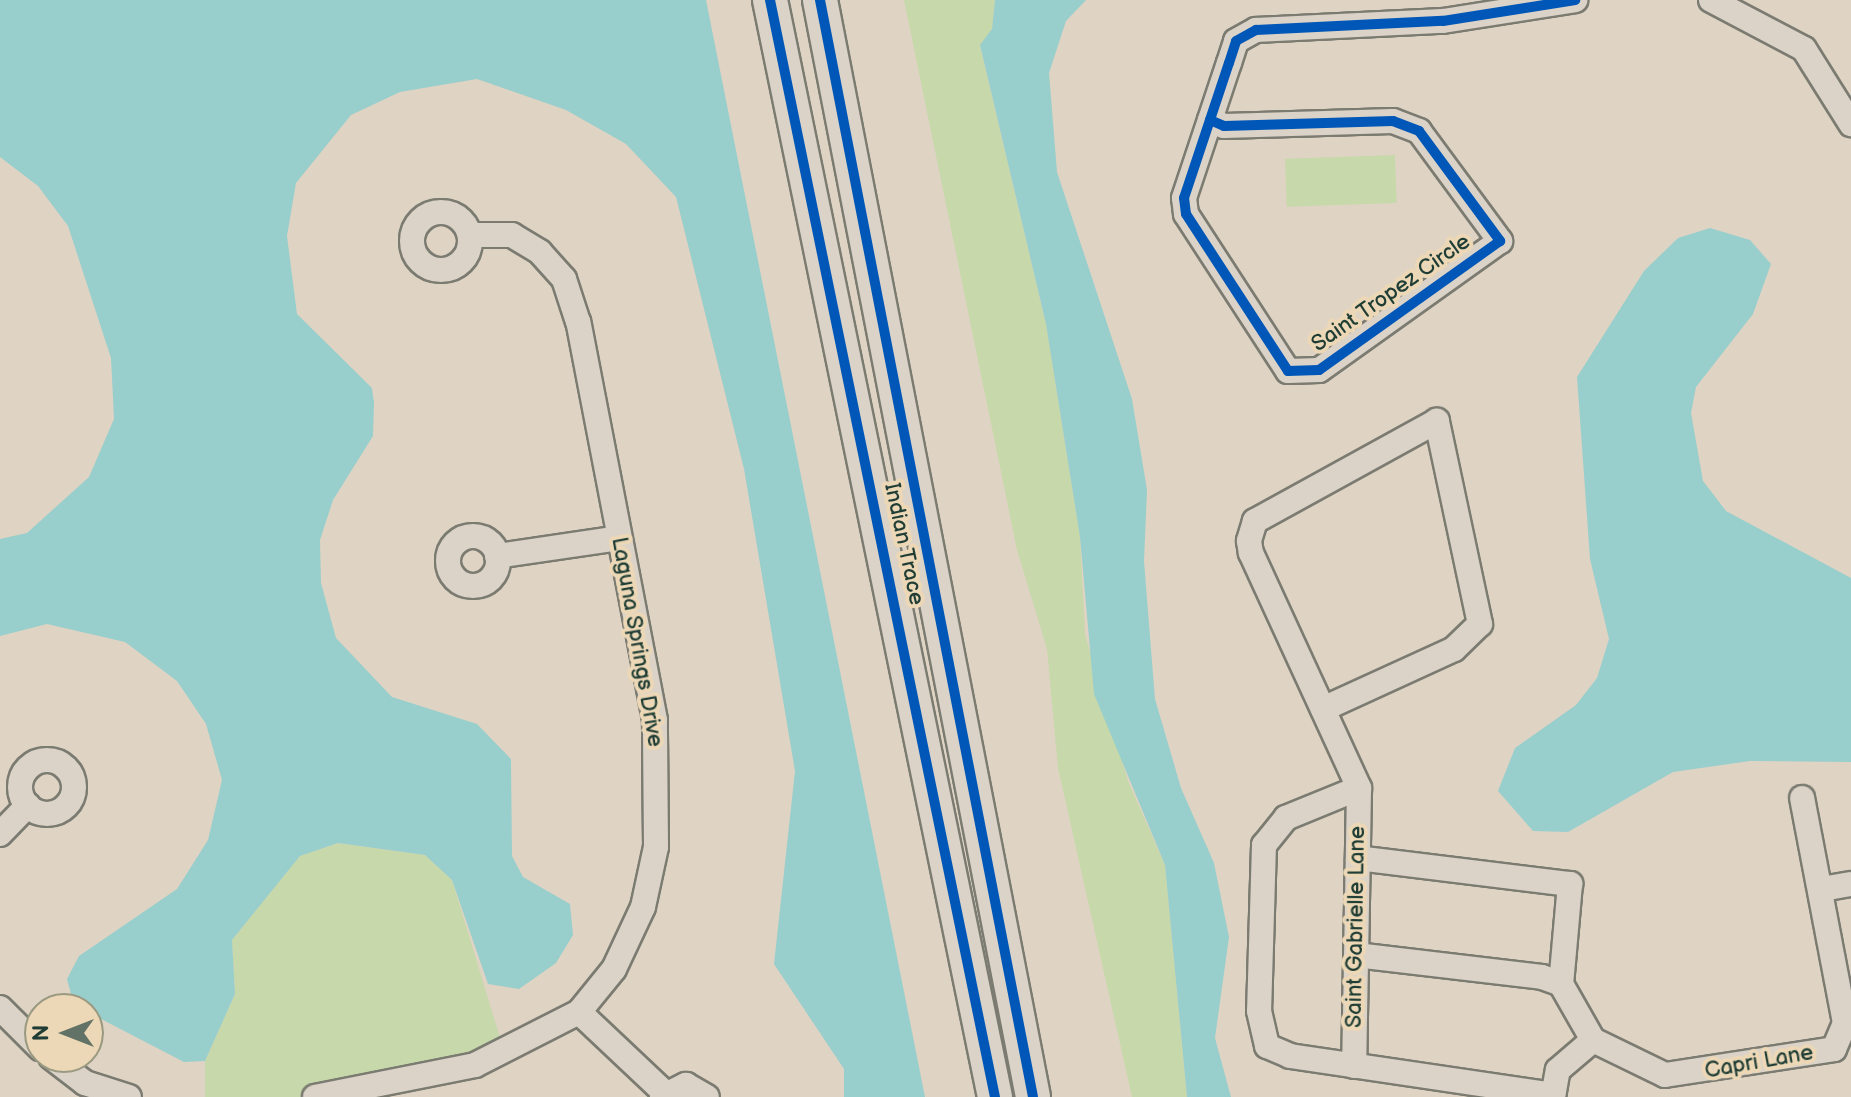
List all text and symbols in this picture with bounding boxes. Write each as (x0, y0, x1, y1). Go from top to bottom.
street label: Saint Tropez Circle (1306, 228, 1476, 358)
street label: Indian Trace (878, 480, 930, 608)
street label: Laguna Springs Drive (606, 535, 668, 749)
street label: Saint Gabrielle Lane (1341, 826, 1371, 1028)
north arrow (24, 993, 104, 1073)
text: N (28, 1025, 55, 1041)
street label: Capri Lane (1703, 1039, 1815, 1085)

